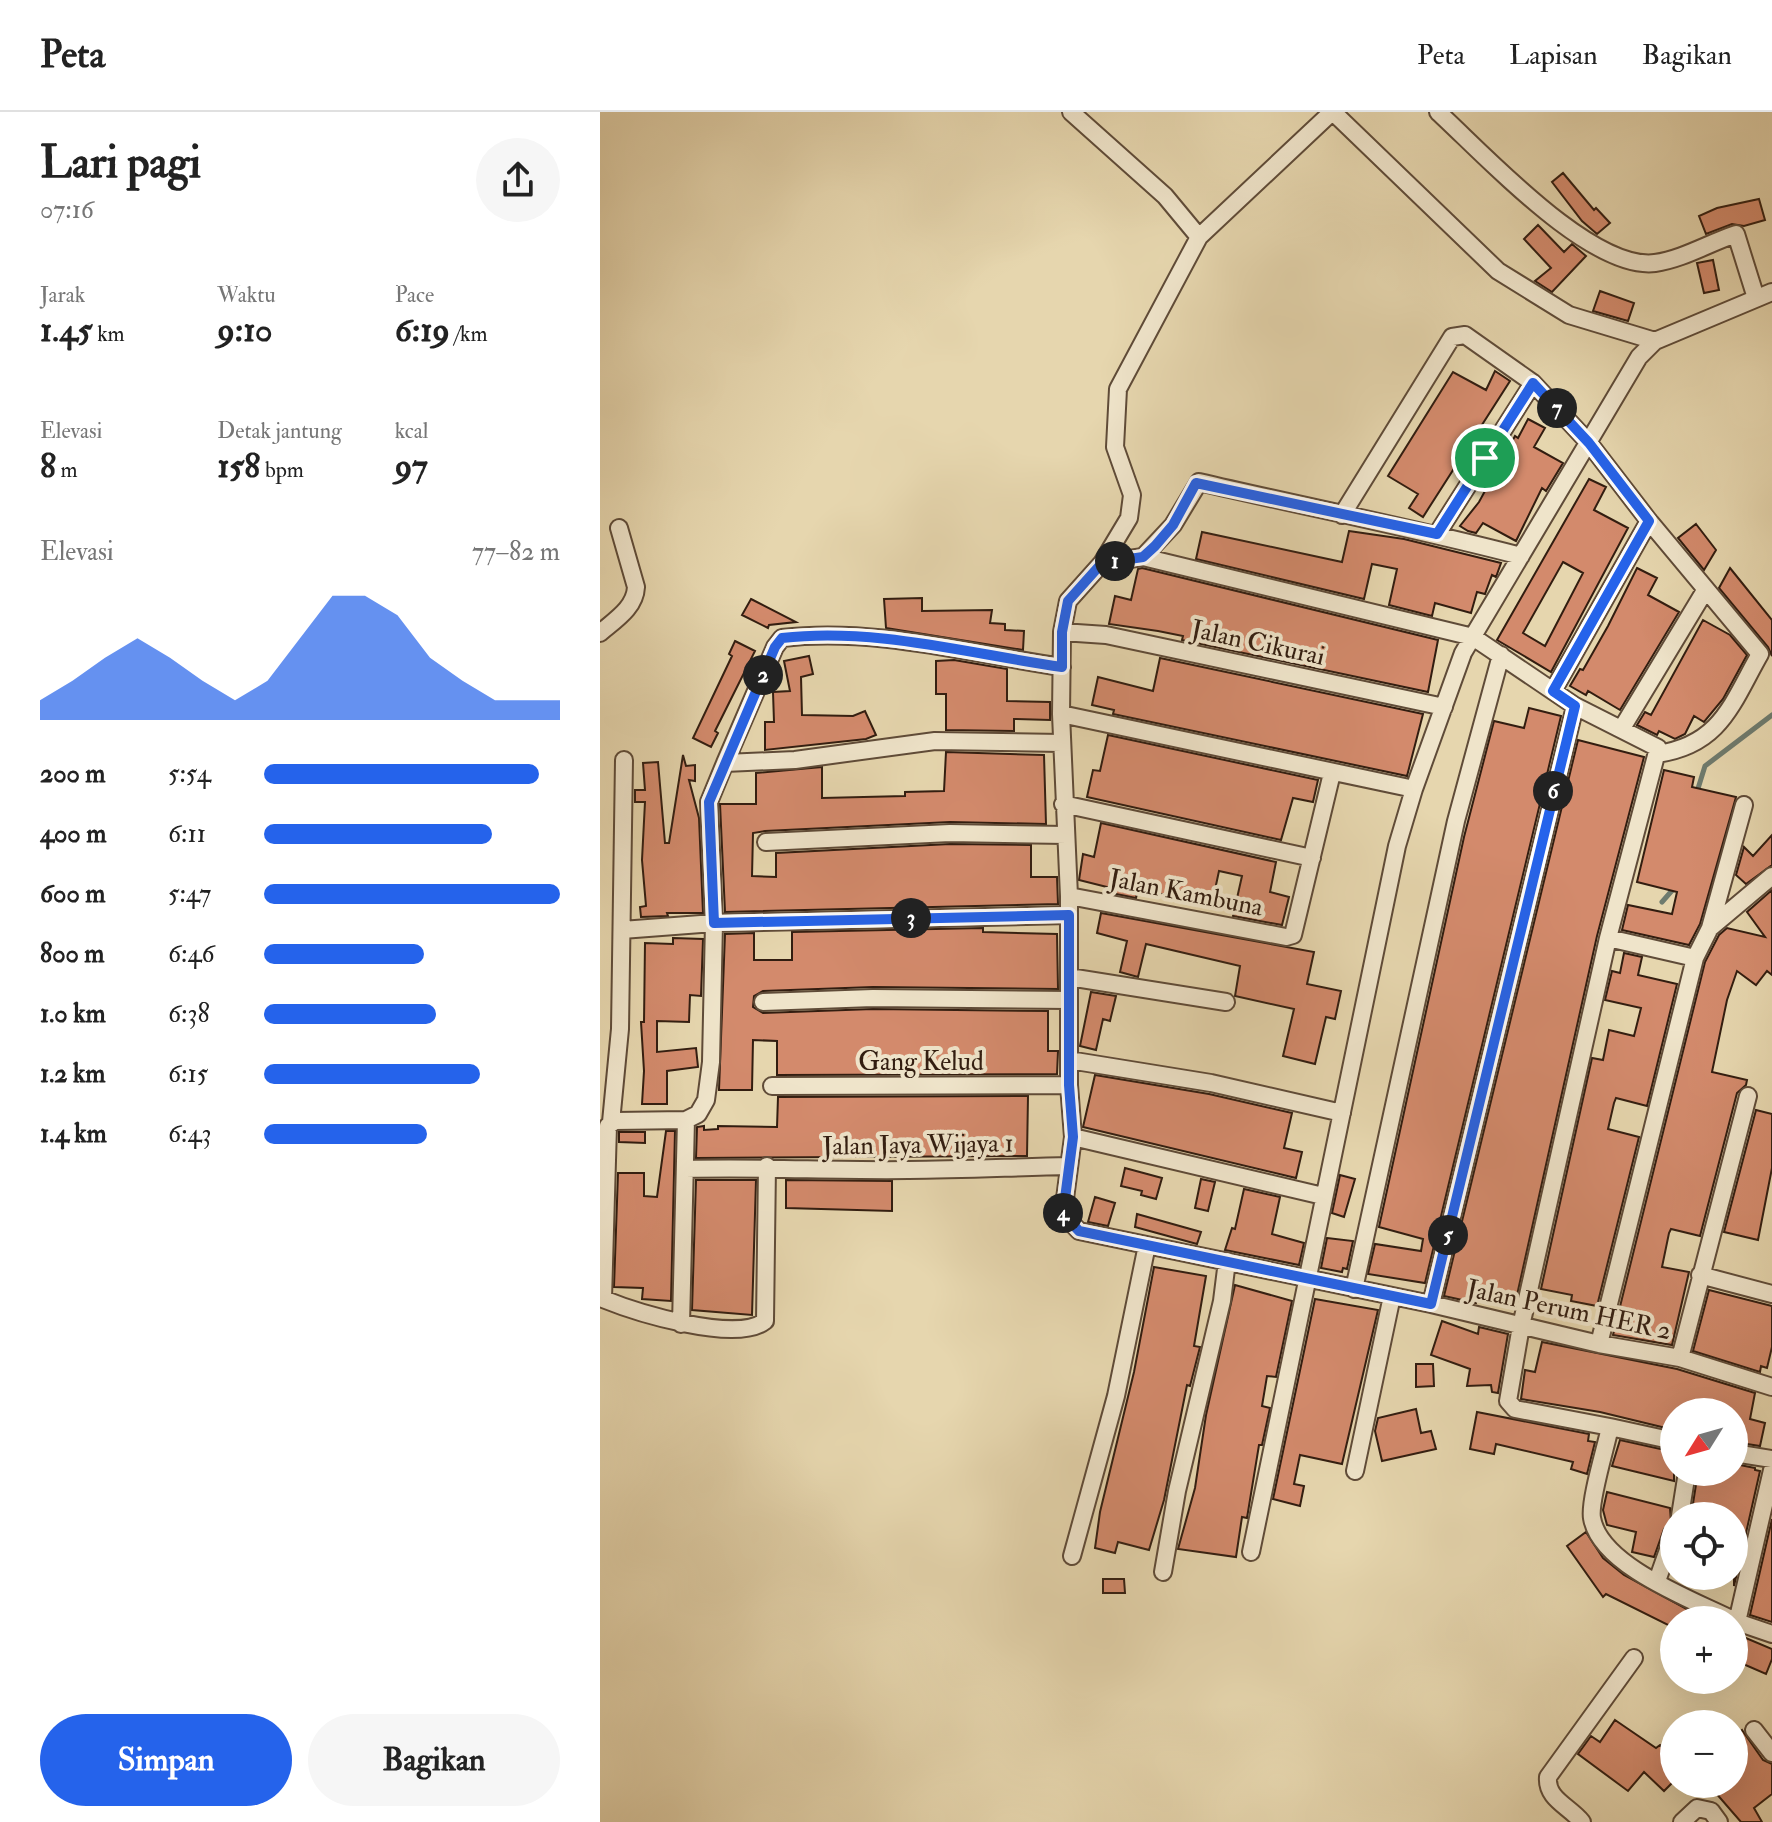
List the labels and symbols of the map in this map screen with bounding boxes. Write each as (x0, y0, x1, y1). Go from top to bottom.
pin: 7 (1537, 388, 1577, 428)
pin (1451, 424, 1519, 492)
pin: 1 (1095, 541, 1135, 581)
street label: Jalan Cikurai (1187, 613, 1328, 673)
pin: 2 (743, 655, 783, 695)
pin: 6 (1533, 771, 1573, 811)
street label: Jalan Kambuna (1105, 862, 1266, 924)
pin: 3 (891, 898, 931, 938)
street label: Gang Kelud (858, 1046, 984, 1078)
street label: Jalan Jaya Wijaya 1 (821, 1127, 1014, 1163)
pin: 4 (1043, 1193, 1083, 1233)
pin: 5 (1428, 1215, 1468, 1255)
street label: Jalan Perum HER 2 (1463, 1272, 1674, 1347)
north arrow (1660, 1398, 1748, 1486)

